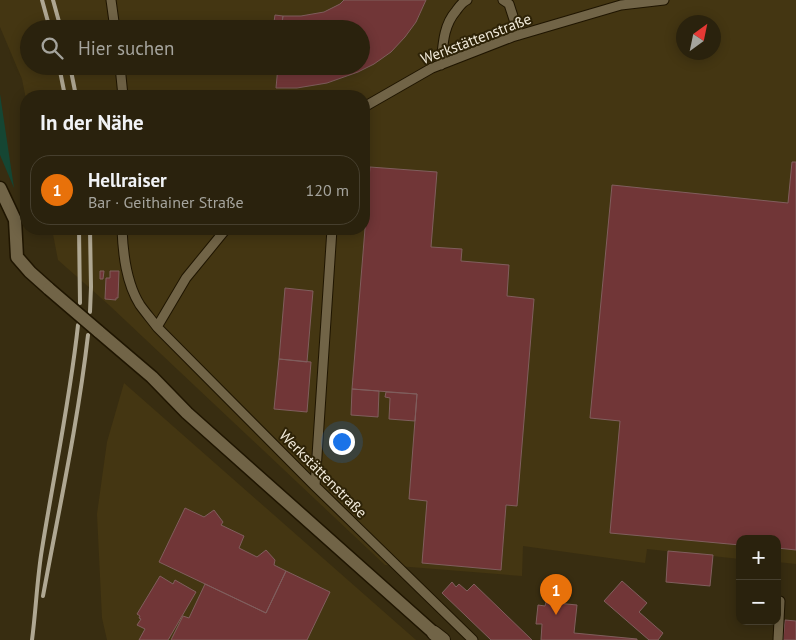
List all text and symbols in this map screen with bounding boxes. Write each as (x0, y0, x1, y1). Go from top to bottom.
street label: Werkstättenstraße (418, 9, 534, 68)
north arrow (676, 15, 721, 60)
search box (20, 20, 370, 75)
icon: search (38, 34, 66, 62)
text: Hier suchen (78, 36, 174, 60)
text: In der Nähe (40, 109, 144, 136)
text: Hellraiser (88, 168, 167, 192)
text: 1 (52, 180, 62, 200)
text: 120 m (306, 180, 349, 200)
text: Bar · Geithainer Straße (88, 192, 244, 212)
street label: Werkstättenstraße (275, 426, 371, 522)
your location (329, 429, 355, 455)
map controls (736, 535, 781, 625)
button: + (736, 535, 781, 580)
pin: 1 (540, 574, 572, 615)
button: − (736, 580, 781, 625)

